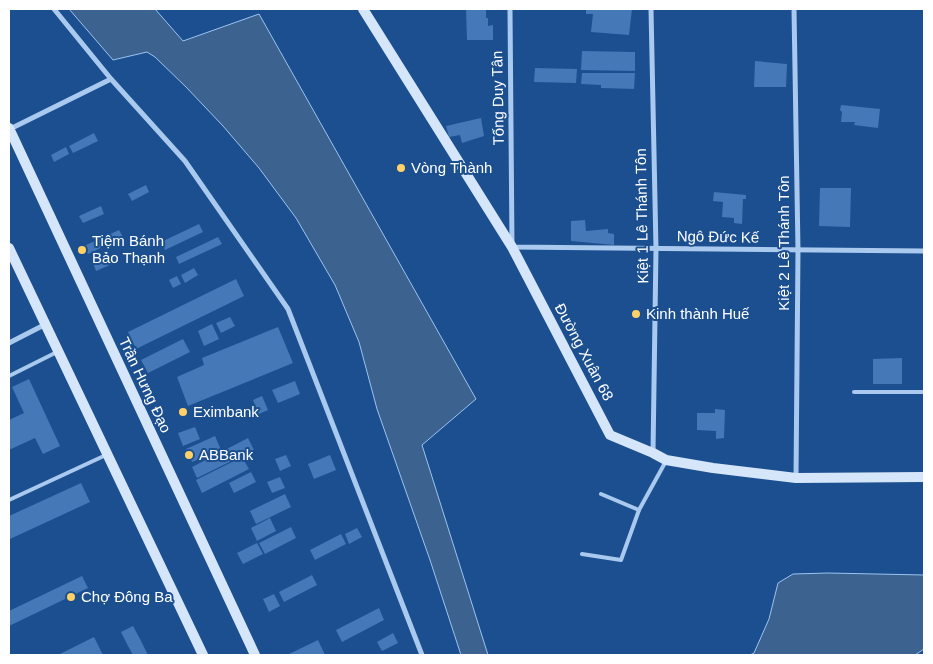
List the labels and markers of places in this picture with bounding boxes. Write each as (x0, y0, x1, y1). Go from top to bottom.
place label: Vòng Thành (411, 159, 492, 176)
marker: Vòng Thành (395, 162, 407, 174)
place label: Tiệm Bánh Bảo Thạnh (92, 232, 165, 266)
marker: Tiệm Bánh Bảo Thạnh (76, 244, 88, 256)
place label: Kinh thành Huế (646, 305, 750, 322)
marker: Kinh thành Huế (630, 308, 642, 320)
place label: Eximbank (193, 403, 259, 420)
marker: Eximbank (177, 406, 189, 418)
place label: ABBank (199, 446, 254, 463)
marker: ABBank (183, 449, 195, 461)
place label: Chợ Đông Ba (81, 588, 173, 605)
marker: Chợ Đông Ba (65, 591, 77, 603)

